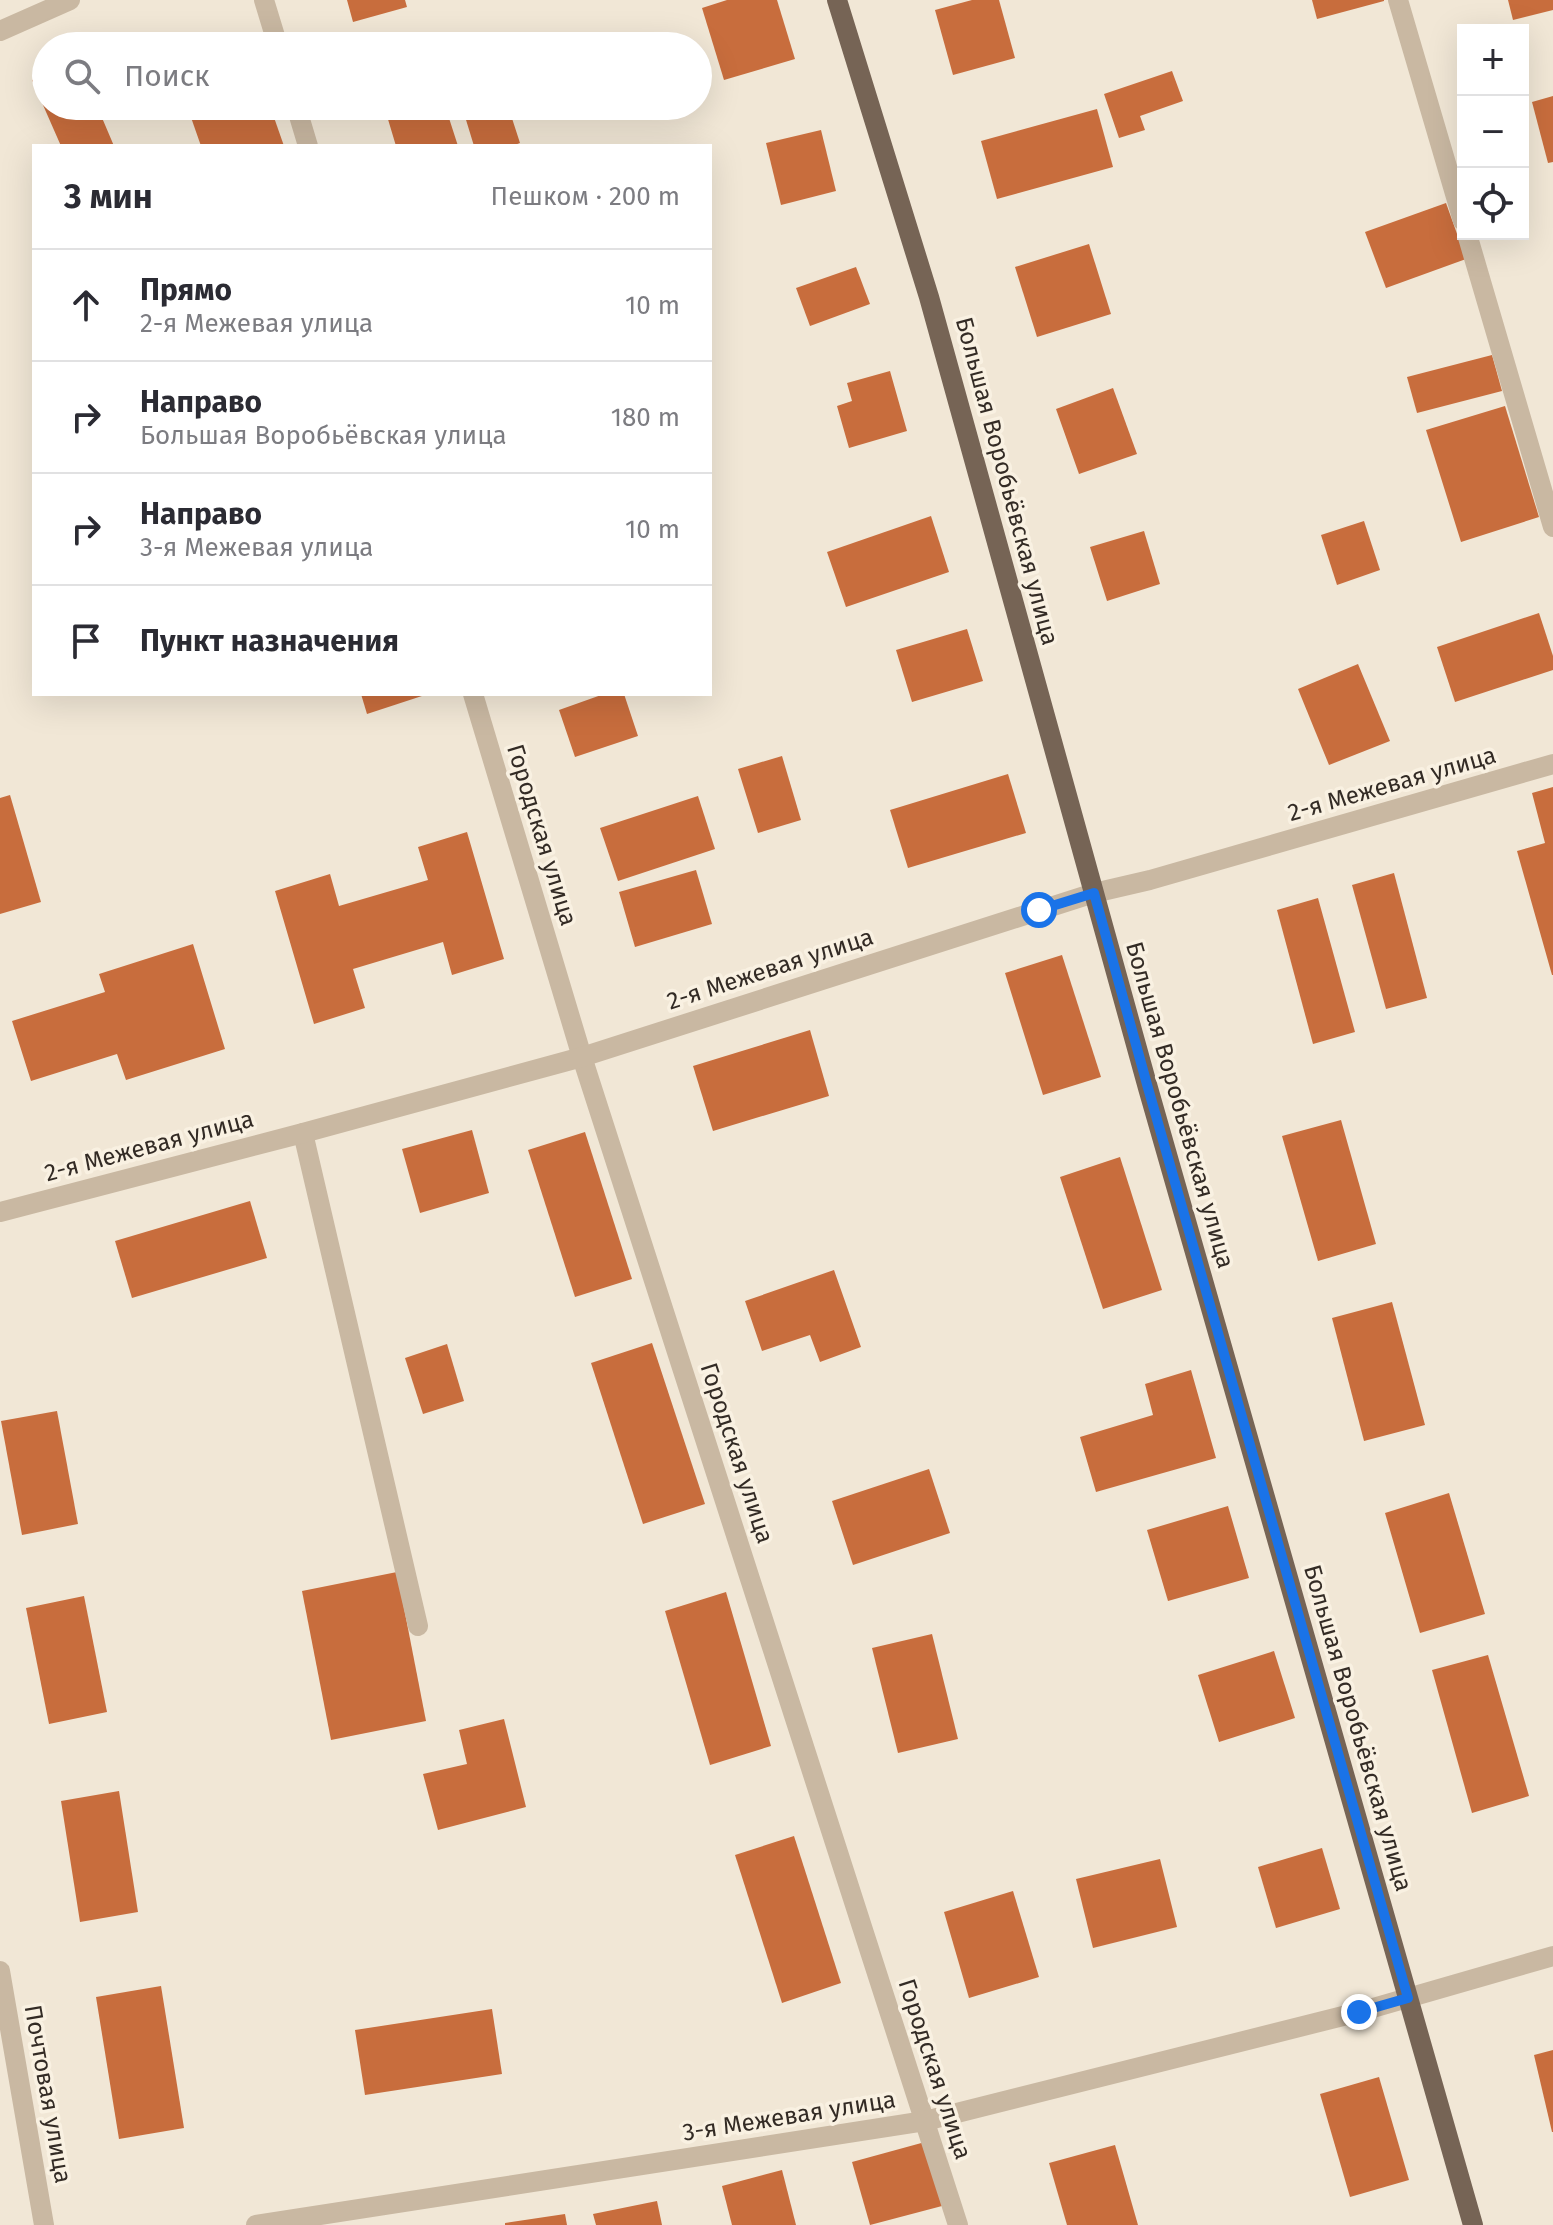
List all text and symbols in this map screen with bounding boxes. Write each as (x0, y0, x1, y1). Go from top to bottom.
map controls (1457, 24, 1529, 240)
button: + (1457, 24, 1529, 96)
search box (32, 32, 712, 120)
icon: search (60, 54, 104, 98)
text: Поиск (124, 58, 210, 94)
button: − (1457, 96, 1529, 168)
button: locate (1457, 168, 1529, 240)
text: 3 мин (64, 176, 153, 217)
text: Пешком · 200 m (491, 181, 680, 212)
text: Прямо (140, 272, 232, 308)
icon: ahead (64, 283, 108, 327)
text: 10 m (625, 290, 680, 321)
text: 2-я Межевая улица (140, 308, 373, 339)
street label: Большая Воробьёвская улица (950, 314, 1064, 648)
text: Направо (140, 384, 262, 420)
icon: right (64, 395, 108, 439)
text: 180 m (611, 402, 680, 433)
text: Большая Воробьёвская улица (140, 420, 507, 451)
text: Направо (140, 496, 262, 532)
icon: right (64, 507, 108, 551)
text: 10 m (625, 514, 680, 545)
text: 3-я Межевая улица (140, 532, 373, 563)
icon: arrive (64, 619, 108, 663)
text: Пункт назначения (140, 623, 399, 659)
street label: Городская улица (501, 741, 583, 929)
street label: 2-я Межевая улица (1285, 741, 1499, 827)
route start (1021, 892, 1057, 928)
street label: 2-я Межевая улица (663, 922, 877, 1016)
street label: Большая Воробьёвская улица (1120, 939, 1240, 1271)
street label: 2-я Межевая улица (41, 1105, 257, 1187)
street label: Городская улица (695, 1359, 779, 1547)
street label: Большая Воробьёвская улица (1298, 1562, 1418, 1894)
street label: Городская улица (893, 1975, 977, 2163)
route end (1341, 1994, 1377, 2030)
street label: Почтовая улица (19, 2003, 77, 2185)
street label: 3-я Межевая улица (680, 2085, 898, 2147)

